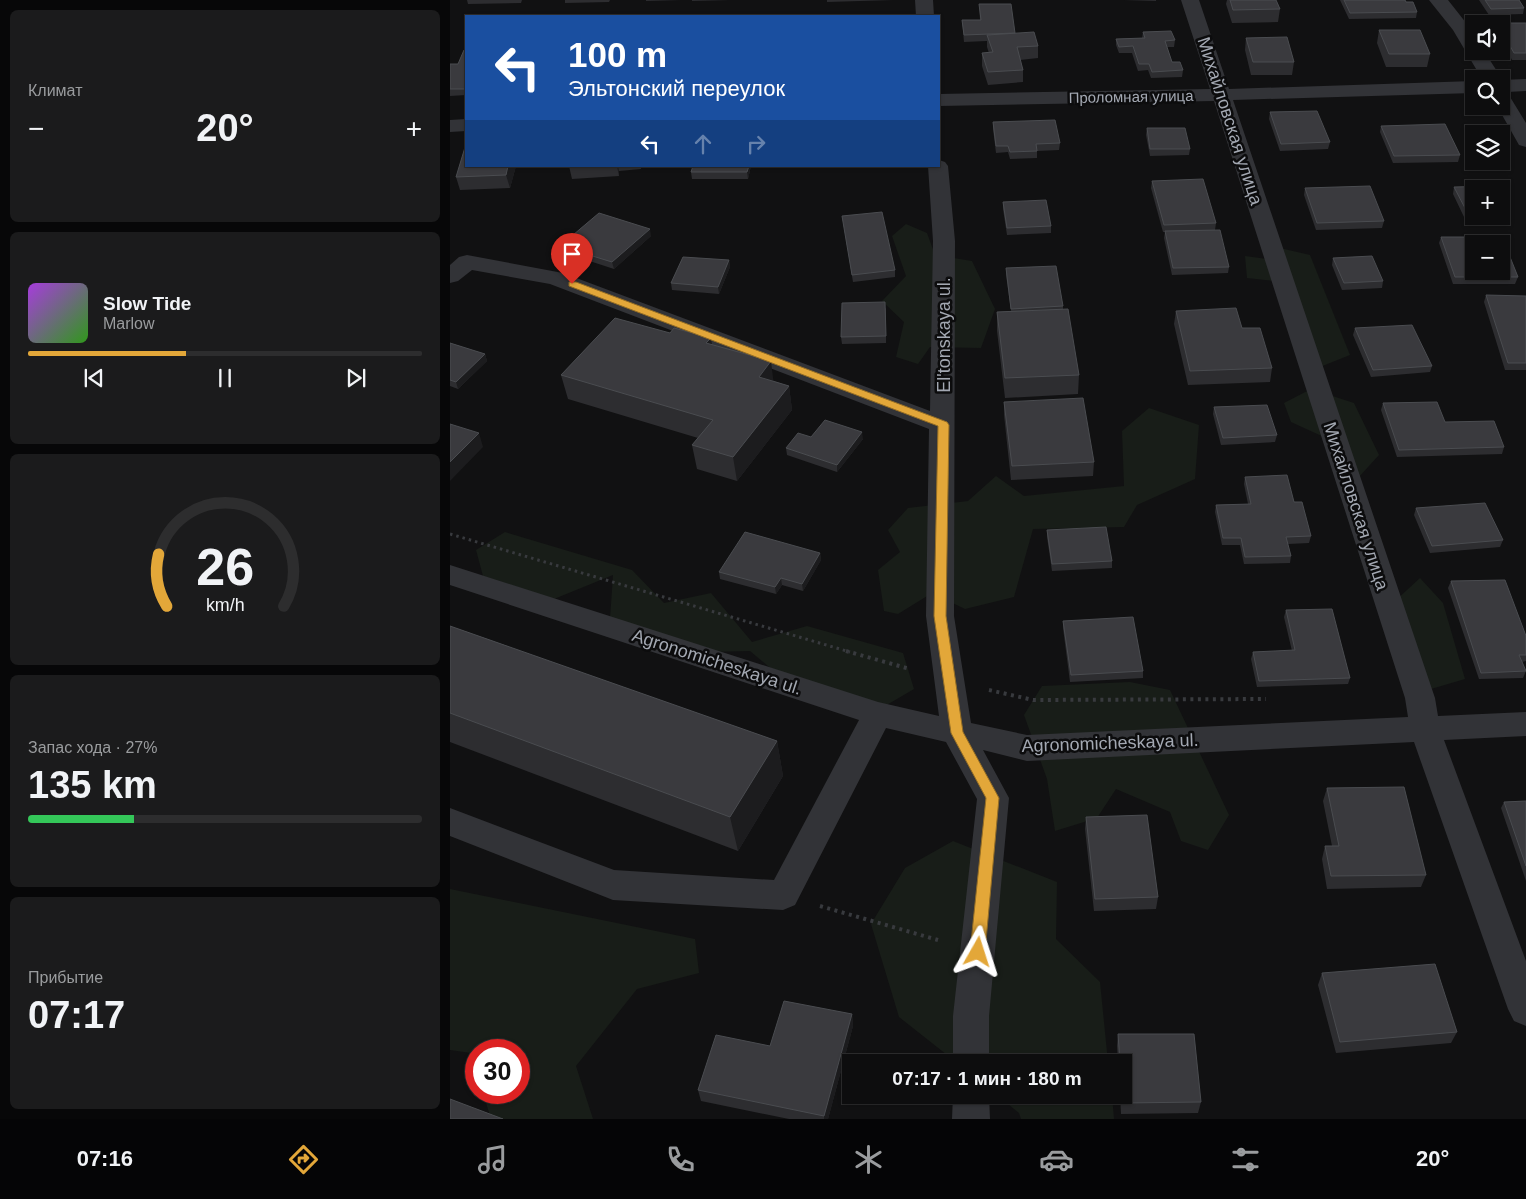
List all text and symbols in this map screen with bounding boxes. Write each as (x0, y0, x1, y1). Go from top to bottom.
map controls (1465, 15, 1510, 280)
button: sound (1465, 15, 1510, 60)
street label: Михайловская улица (1193, 34, 1267, 208)
icon: left (485, 35, 550, 100)
text: 100 m (568, 35, 667, 74)
button: search (1465, 70, 1510, 115)
text: Эльтонский переулок (568, 76, 785, 101)
text: Климат (28, 82, 82, 99)
street label: Проломная улица (1068, 87, 1194, 106)
text: 20° (196, 107, 254, 149)
text: − (28, 113, 44, 144)
text: + (406, 113, 422, 144)
button: layers (1465, 125, 1510, 170)
icon: left (636, 130, 664, 158)
icon: ahead (689, 130, 717, 158)
icon: right (742, 130, 770, 158)
button: + (1465, 180, 1510, 225)
pin (551, 233, 593, 284)
button: − (1465, 235, 1510, 280)
icon: arrive (558, 240, 586, 268)
street label: El'tonskaya ul. (934, 277, 954, 393)
text: Slow Tide (103, 293, 191, 314)
text: Marlow (103, 315, 155, 332)
icon: previous (80, 364, 108, 392)
icon: pause (211, 364, 239, 392)
icon: next (342, 364, 370, 392)
street label: Михайловская улица (1319, 419, 1393, 593)
text: 26 (196, 538, 254, 596)
text: km/h (206, 595, 244, 615)
street label: Agronomicheskaya ul. (630, 625, 804, 699)
street label: Agronomicheskaya ul. (1021, 730, 1199, 756)
text: Запас хода · 27% (28, 739, 157, 756)
text: 135 km (28, 764, 157, 806)
position arrow (951, 925, 1003, 977)
text: Прибытие (28, 969, 103, 986)
text: 07:17 (28, 994, 125, 1036)
speed limit sign: 30 (465, 1039, 530, 1104)
text: 07:17 · 1 мин · 180 m (892, 1068, 1082, 1089)
icon: directions (286, 1142, 321, 1177)
icon: music (475, 1142, 510, 1177)
icon: phone (663, 1142, 698, 1177)
icon: climate (851, 1142, 886, 1177)
icon: car (1039, 1142, 1074, 1177)
icon: filters (1228, 1142, 1263, 1177)
text: 07:16 (77, 1146, 133, 1171)
text: 20° (1416, 1146, 1449, 1171)

